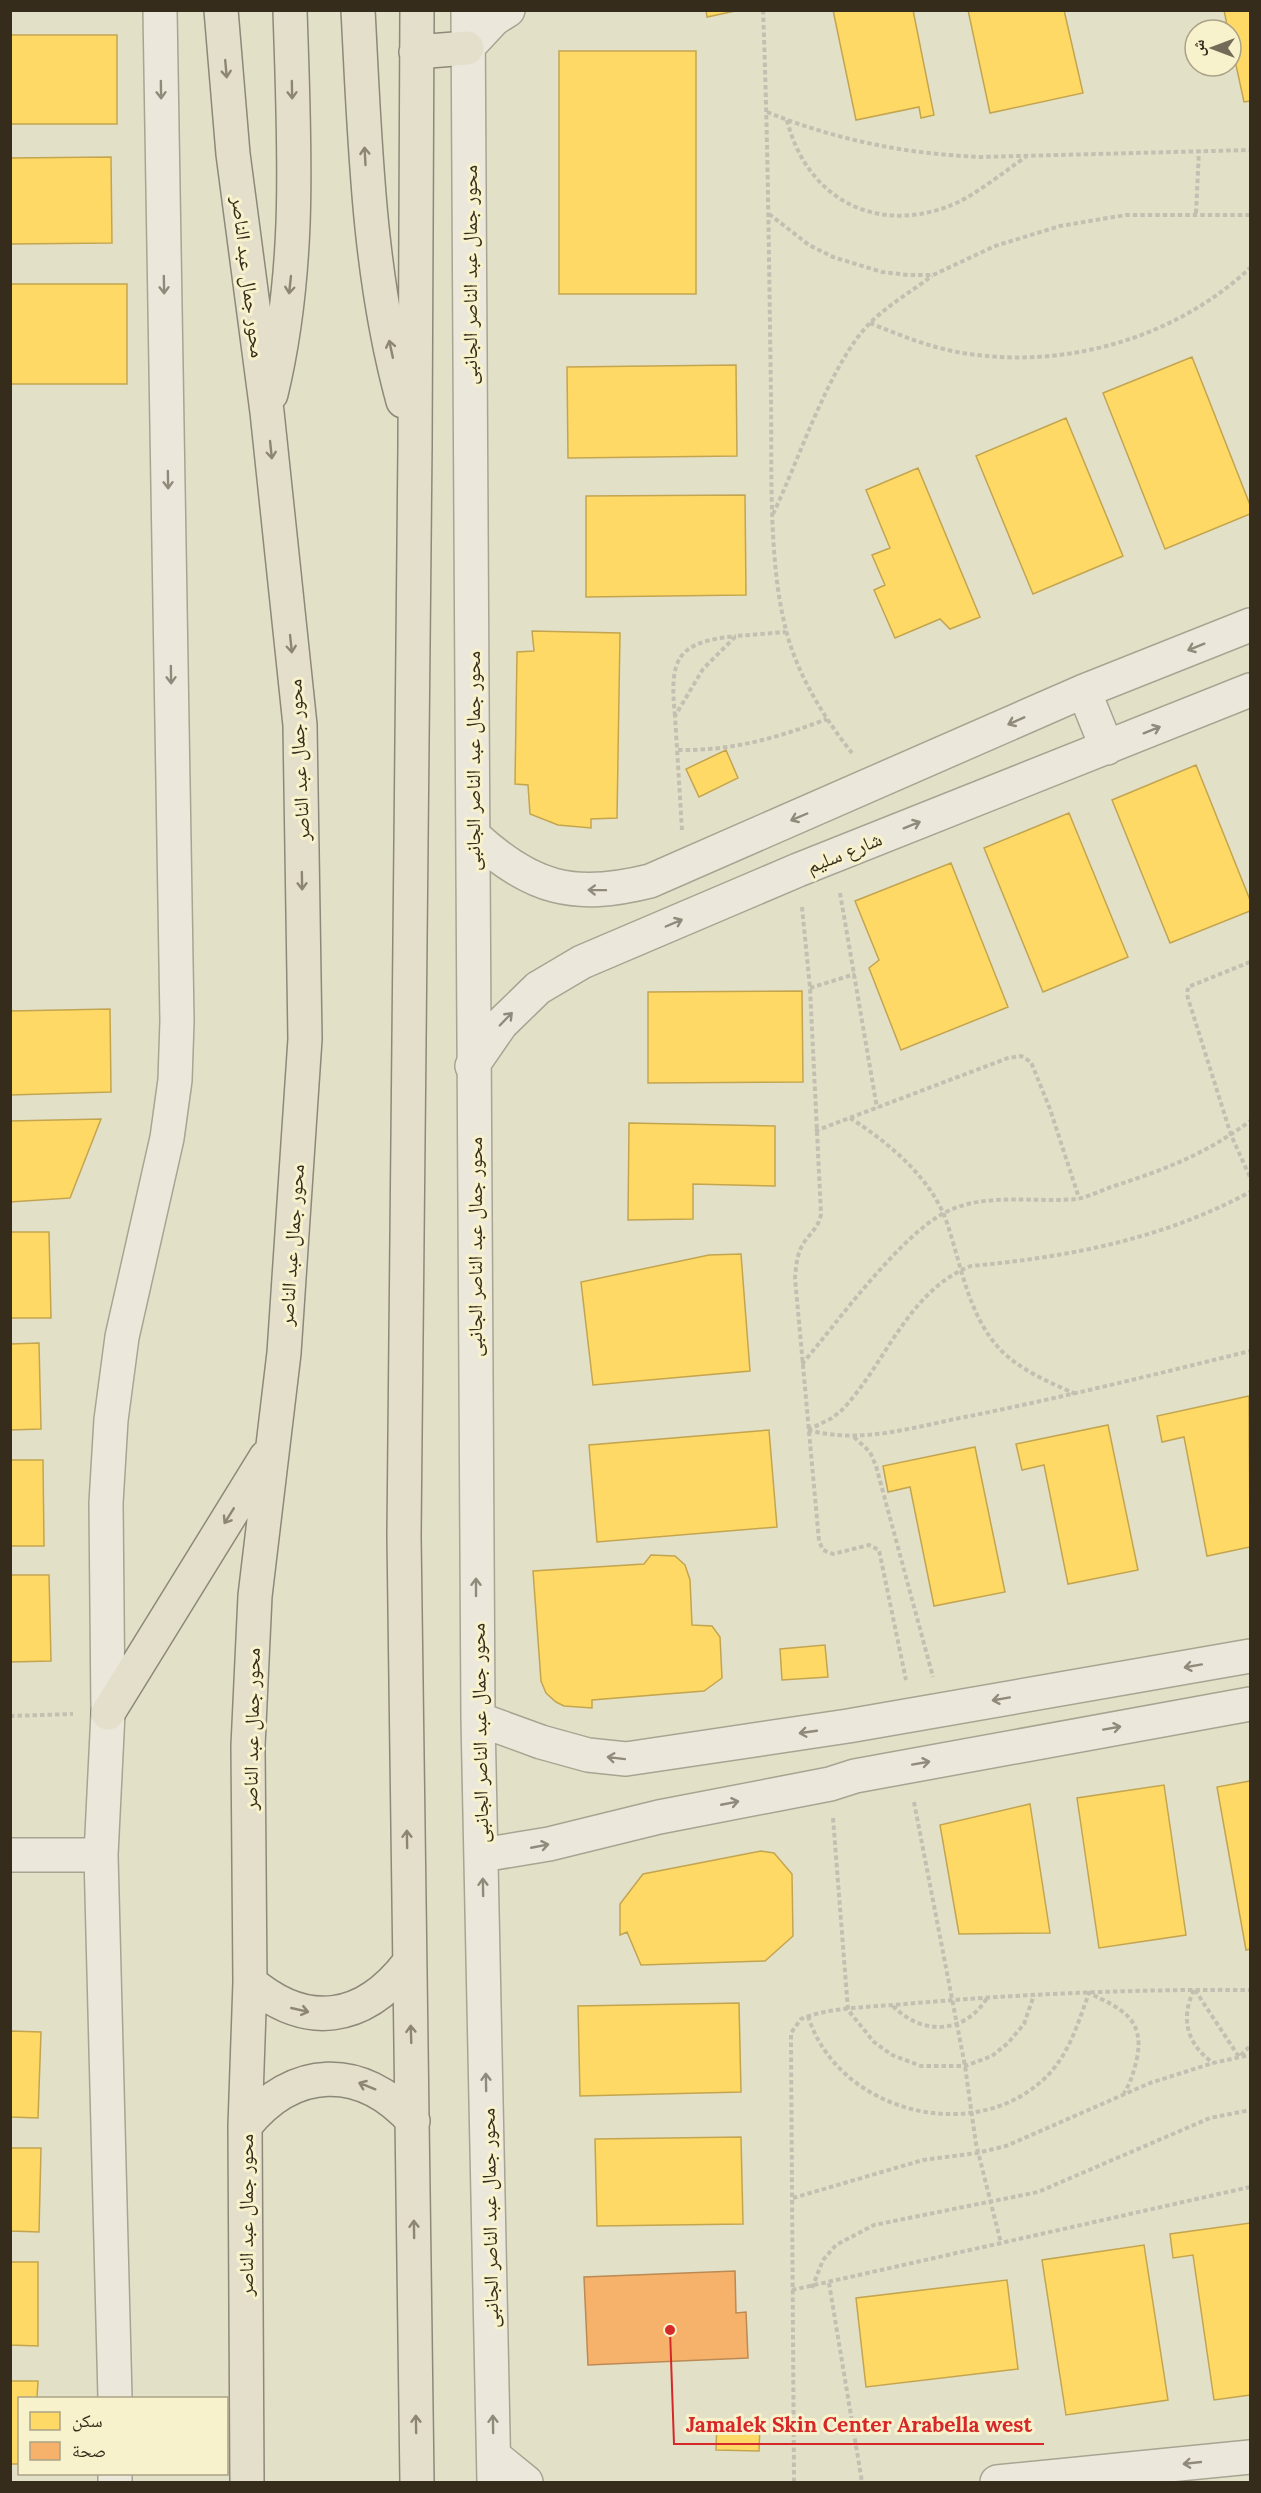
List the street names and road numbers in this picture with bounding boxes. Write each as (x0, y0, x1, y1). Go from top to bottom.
street label: محور جمال عبد الناصر الجانبى (457, 165, 482, 385)
street label: محور جمال عبد الناصر (227, 194, 271, 359)
street label: محور جمال عبد الناصر الجانبى (460, 651, 485, 871)
street label: محور جمال عبد الناصر (281, 678, 315, 843)
street label: شارع سليم (803, 826, 886, 880)
street label: محور جمال عبد الناصر الجانبى (462, 1137, 487, 1357)
street label: محور جمال عبد الناصر (273, 1163, 309, 1328)
street label: محور جمال عبد الناصر الجانبى (465, 1623, 493, 1843)
street label: محور جمال عبد الناصر (237, 1648, 265, 1811)
street label: محور جمال عبد الناصر الجانبى (475, 2108, 503, 2328)
street label: محور جمال عبد الناصر (233, 2134, 258, 2297)

